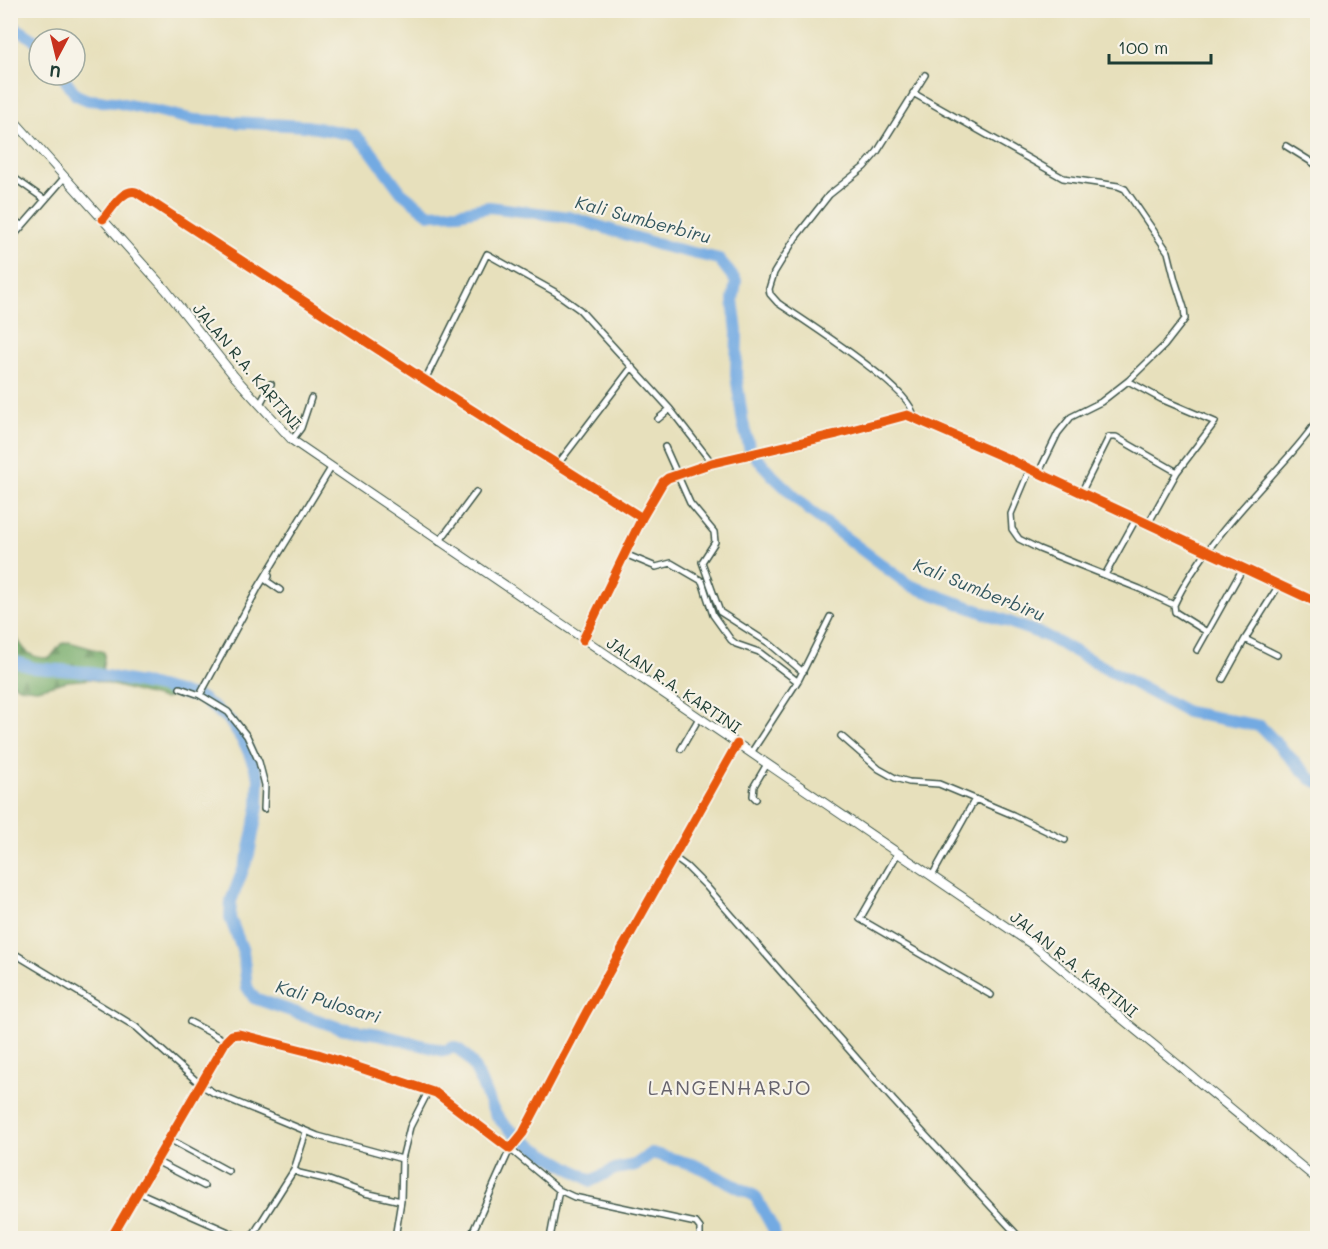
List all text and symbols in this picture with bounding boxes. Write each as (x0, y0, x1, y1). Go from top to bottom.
north arrow (27, 27, 87, 87)
scale bar (1109, 27, 1211, 65)
text: 100 m (1118, 35, 1168, 59)
text: U (48, 61, 62, 83)
water label: Kali Sumberbiru (573, 189, 714, 249)
street label: JALAN R.A. KARTINI (189, 298, 306, 433)
water label: Kali Sumberbiru (910, 552, 1049, 626)
street label: JALAN R.A. KARTINI (603, 632, 746, 737)
street label: JALAN R.A. KARTINI (1006, 906, 1142, 1021)
water label: Kali Pulosari (273, 974, 384, 1029)
district label: LANGENHARJO (648, 1074, 812, 1100)

